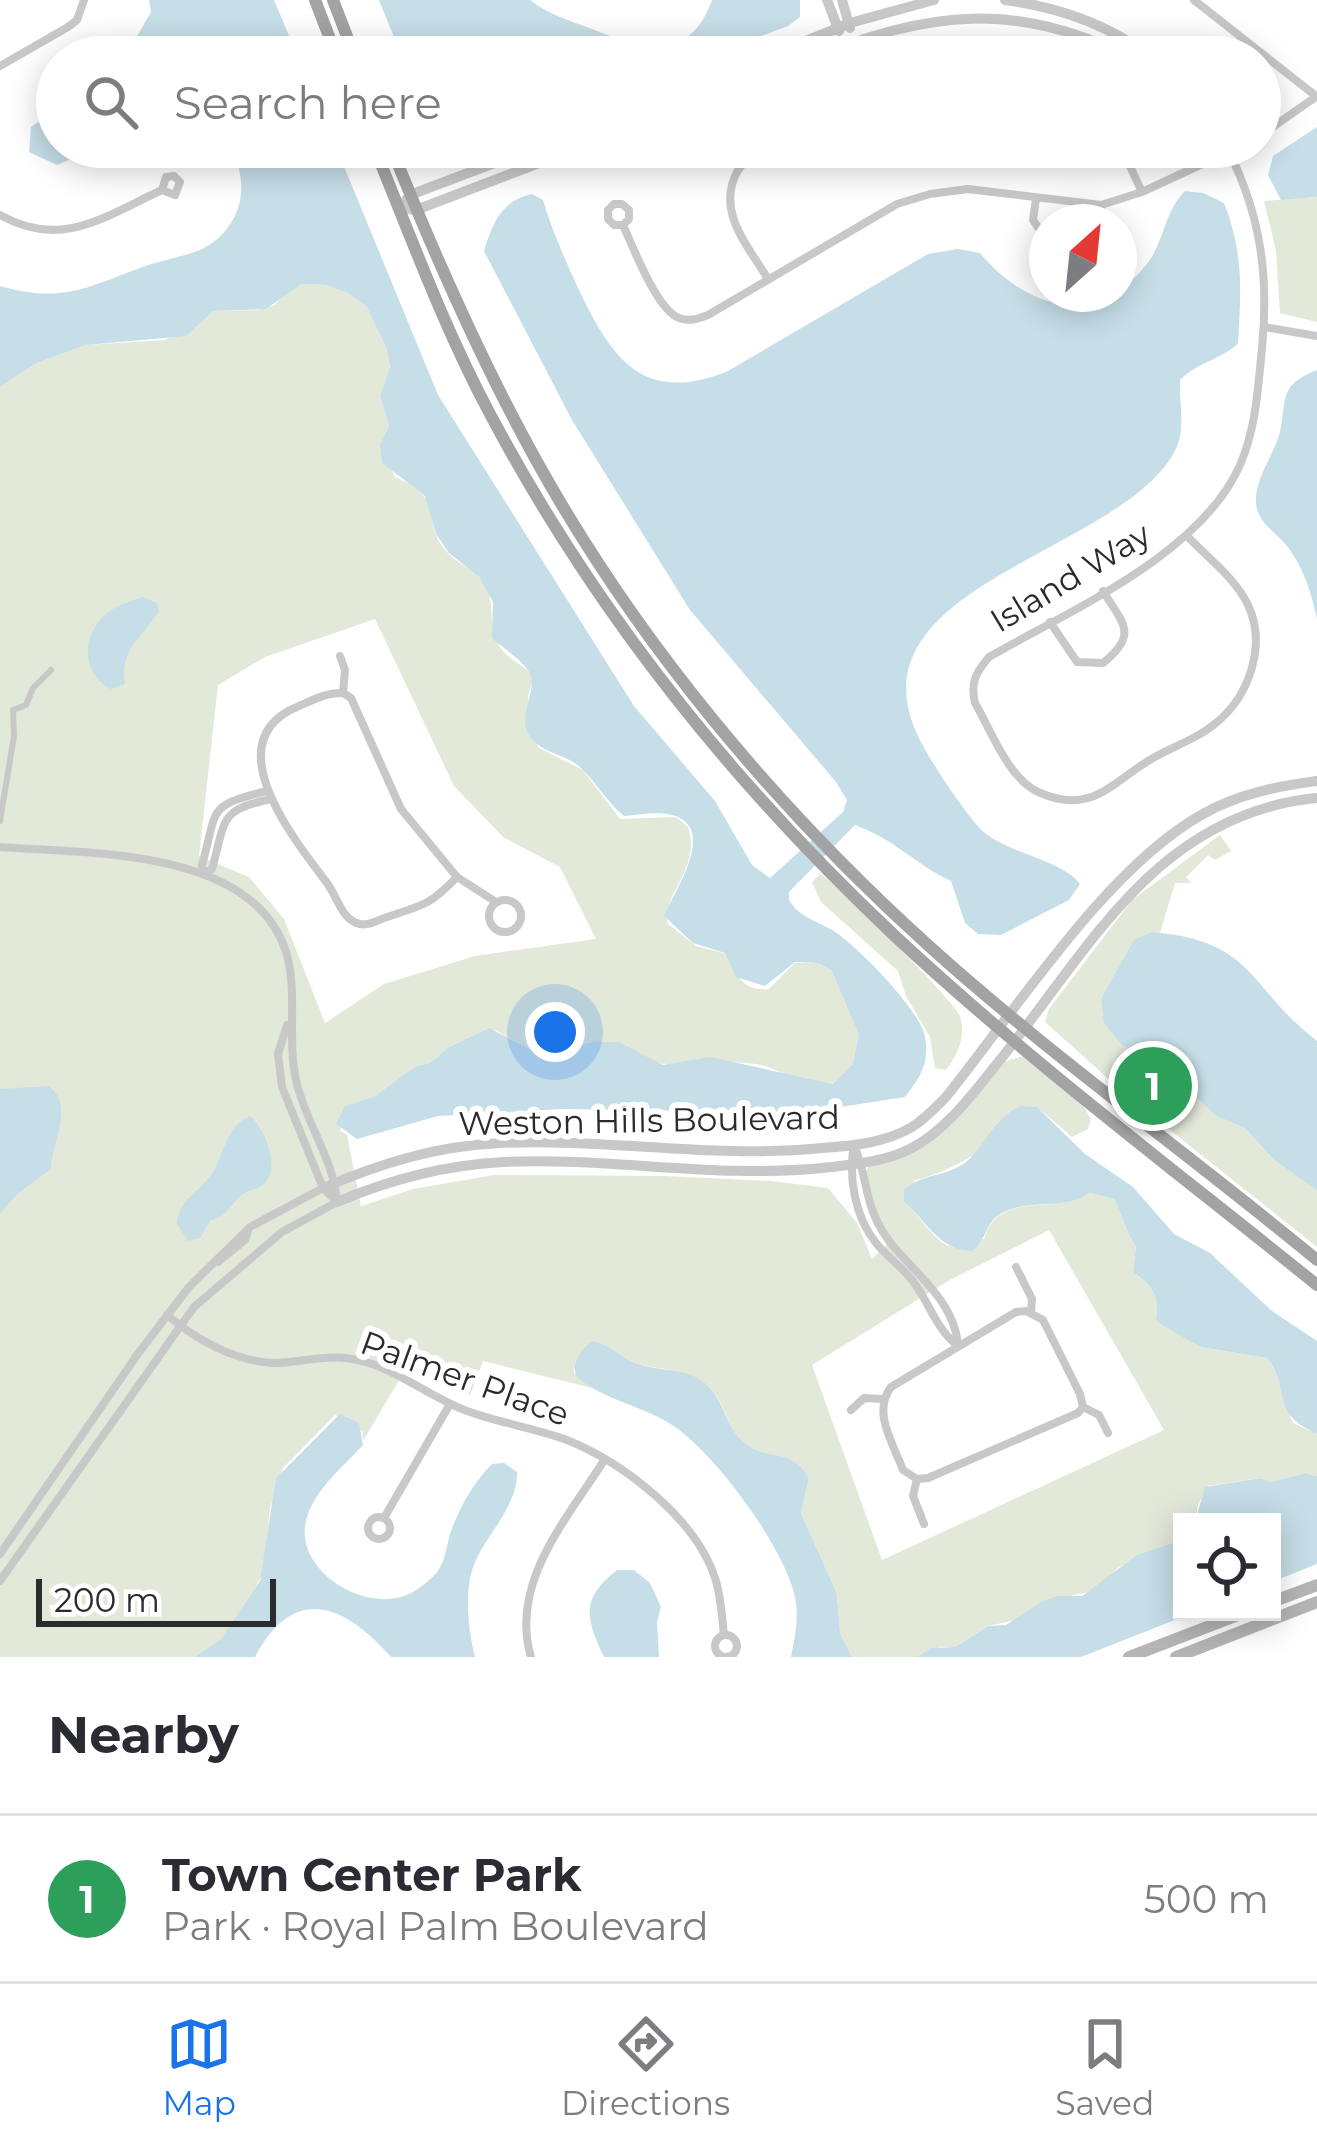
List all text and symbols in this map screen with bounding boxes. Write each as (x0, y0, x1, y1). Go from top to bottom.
search box (36, 36, 1281, 168)
icon: search (78, 69, 144, 135)
text: Search here (174, 75, 442, 130)
north arrow (1029, 204, 1137, 312)
street label: Island Way (983, 514, 1157, 640)
your location (525, 1002, 585, 1062)
pin: 1 (1114, 1041, 1192, 1131)
street label: Weston Hills Boulevard (458, 1097, 840, 1143)
street label: Palmer Place (355, 1322, 575, 1434)
map controls (1173, 1513, 1281, 1621)
button: locate (1173, 1513, 1281, 1621)
scale bar (36, 1573, 276, 1626)
text: 200 m (54, 1580, 160, 1620)
text: Nearby (48, 1704, 239, 1766)
text: Town Center Park (162, 1847, 581, 1902)
text: 1 (79, 1875, 95, 1923)
text: 500 m (1144, 1875, 1269, 1923)
text: Park · Royal Palm Boulevard (162, 1902, 709, 1950)
tab: Map (163, 2011, 236, 2123)
tab: Directions (561, 2011, 730, 2123)
tab: Saved (1055, 2011, 1154, 2123)

